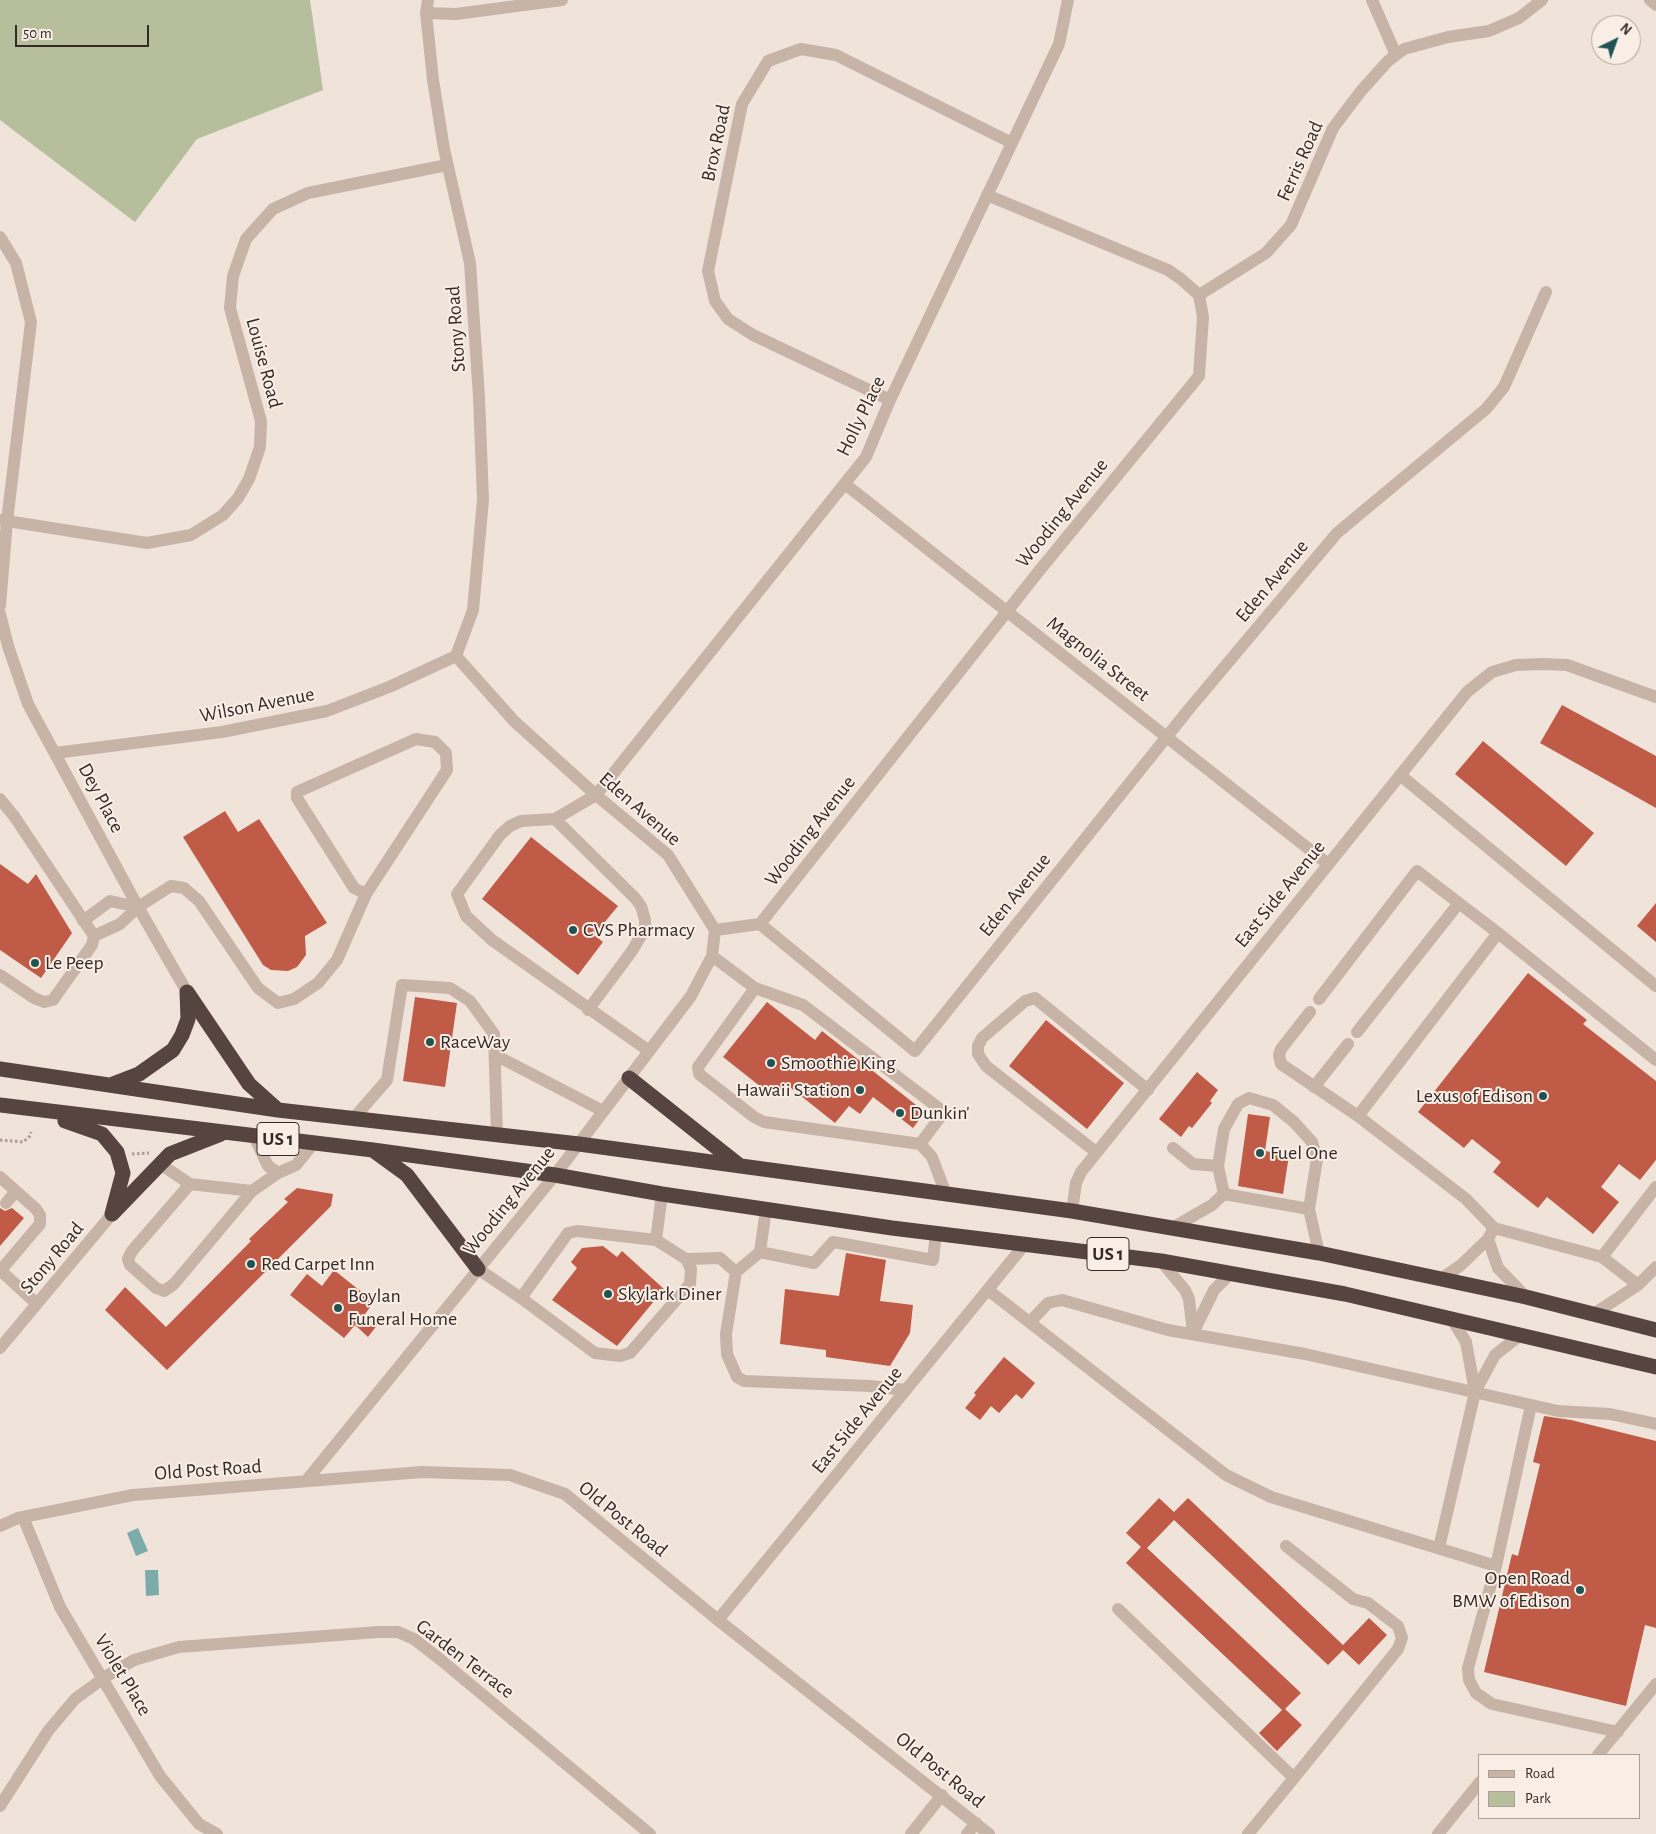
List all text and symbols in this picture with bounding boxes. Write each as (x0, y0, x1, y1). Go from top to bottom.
scale bar (18, 15, 151, 47)
north arrow (1591, 15, 1641, 65)
text: N (1617, 21, 1634, 38)
text: 50 m (23, 26, 52, 41)
street label: Brox Road (696, 102, 736, 184)
street label: Ferris Road (1272, 117, 1328, 205)
street label: Stony Road (441, 285, 471, 373)
street label: Louise Road (240, 315, 288, 411)
street label: Holly Place (831, 372, 891, 460)
street label: Wooding Avenue (1011, 454, 1113, 572)
street label: Eden Avenue (1230, 535, 1314, 627)
street label: Magnolia Street (1042, 611, 1154, 707)
street label: Wilson Avenue (197, 682, 317, 728)
street label: Dey Place (73, 759, 129, 837)
street label: Eden Avenue (594, 767, 686, 851)
street label: Wooding Avenue (759, 771, 861, 891)
street label: East Side Avenue (1229, 836, 1331, 952)
street label: Eden Avenue (974, 848, 1056, 942)
place label: CVS Pharmacy (583, 918, 695, 942)
marker: CVS Pharmacy (567, 924, 579, 936)
place label: Le Peep (45, 951, 104, 975)
marker: Le Peep (29, 957, 41, 969)
place label: RaceWay (440, 1030, 510, 1054)
marker: RaceWay (424, 1036, 436, 1048)
place label: Smoothie King (781, 1051, 896, 1075)
marker: Smoothie King (765, 1057, 777, 1069)
place label: Hawaii Station (736, 1078, 850, 1102)
marker: Hawaii Station (854, 1084, 866, 1096)
place label: Lexus of Edison (1416, 1084, 1533, 1108)
marker: Lexus of Edison (1537, 1090, 1549, 1102)
place label: Dunkin' (910, 1101, 970, 1125)
marker: Dunkin' (894, 1107, 906, 1119)
road number: US 1 (257, 1122, 299, 1156)
place label: Fuel One (1270, 1141, 1338, 1165)
street label: Wooding Avenue (458, 1142, 560, 1260)
marker: Fuel One (1254, 1147, 1266, 1159)
street label: Stony Road (15, 1217, 89, 1299)
road number: US 1 (1087, 1238, 1129, 1270)
place label: Red Carpet Inn (261, 1252, 375, 1276)
marker: Red Carpet Inn (245, 1258, 257, 1270)
place label: Skylark Diner (618, 1282, 722, 1306)
place label: Boylan Funeral Home (348, 1284, 457, 1331)
marker: Skylark Diner (602, 1288, 614, 1300)
marker: Boylan Funeral Home (332, 1302, 344, 1314)
street label: East Side Avenue (806, 1362, 908, 1478)
street label: Old Post Road (154, 1454, 262, 1486)
street label: Old Post Road (574, 1476, 672, 1562)
place label: Open Road BMW of Edison (1452, 1566, 1570, 1613)
marker: Open Road BMW of Edison (1574, 1584, 1586, 1596)
street label: Garden Terrace (411, 1614, 519, 1704)
street label: Violet Place (89, 1630, 157, 1720)
street label: Old Post Road (891, 1727, 989, 1813)
legend (1478, 1754, 1641, 1819)
text: Road (1525, 1766, 1555, 1781)
text: Park (1525, 1791, 1551, 1806)

